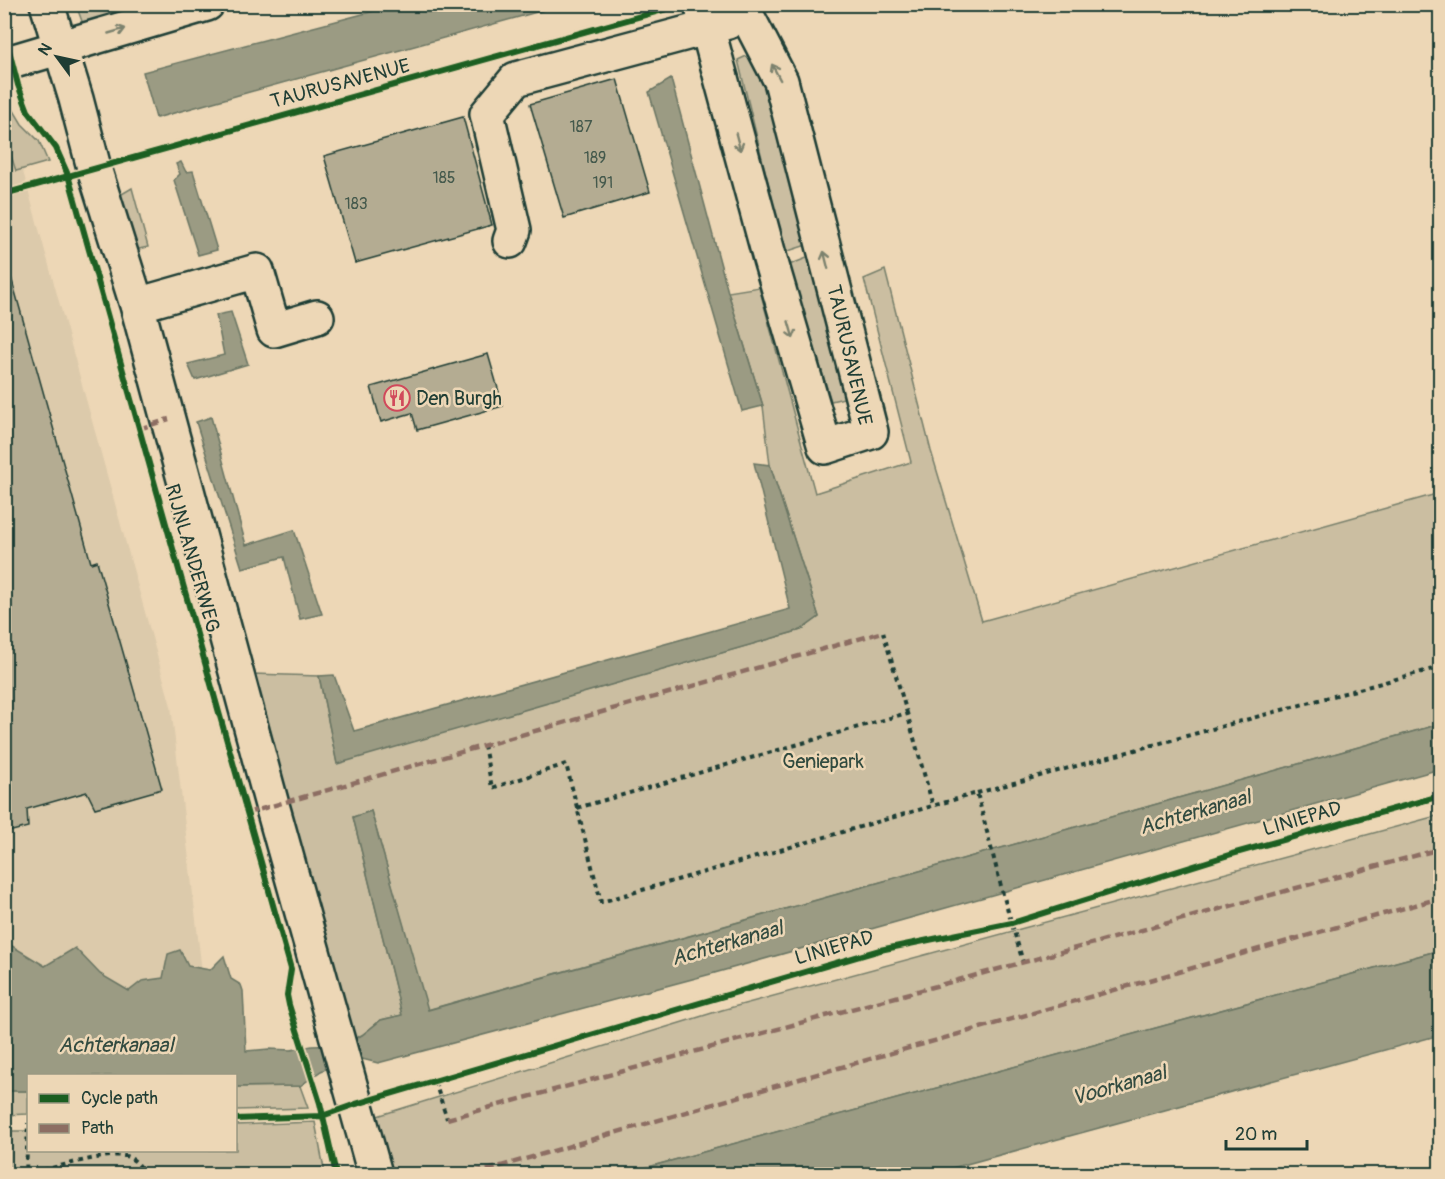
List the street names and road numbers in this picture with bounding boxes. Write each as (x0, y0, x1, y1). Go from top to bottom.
street label: TAURUSAVENUE (268, 53, 413, 114)
street label: TAURUSAVENUE (821, 282, 878, 428)
street label: RIJNLANDERWEG (159, 481, 226, 635)
street label: LINIEPAD (1260, 795, 1344, 842)
street label: LINIEPAD (792, 924, 876, 971)

